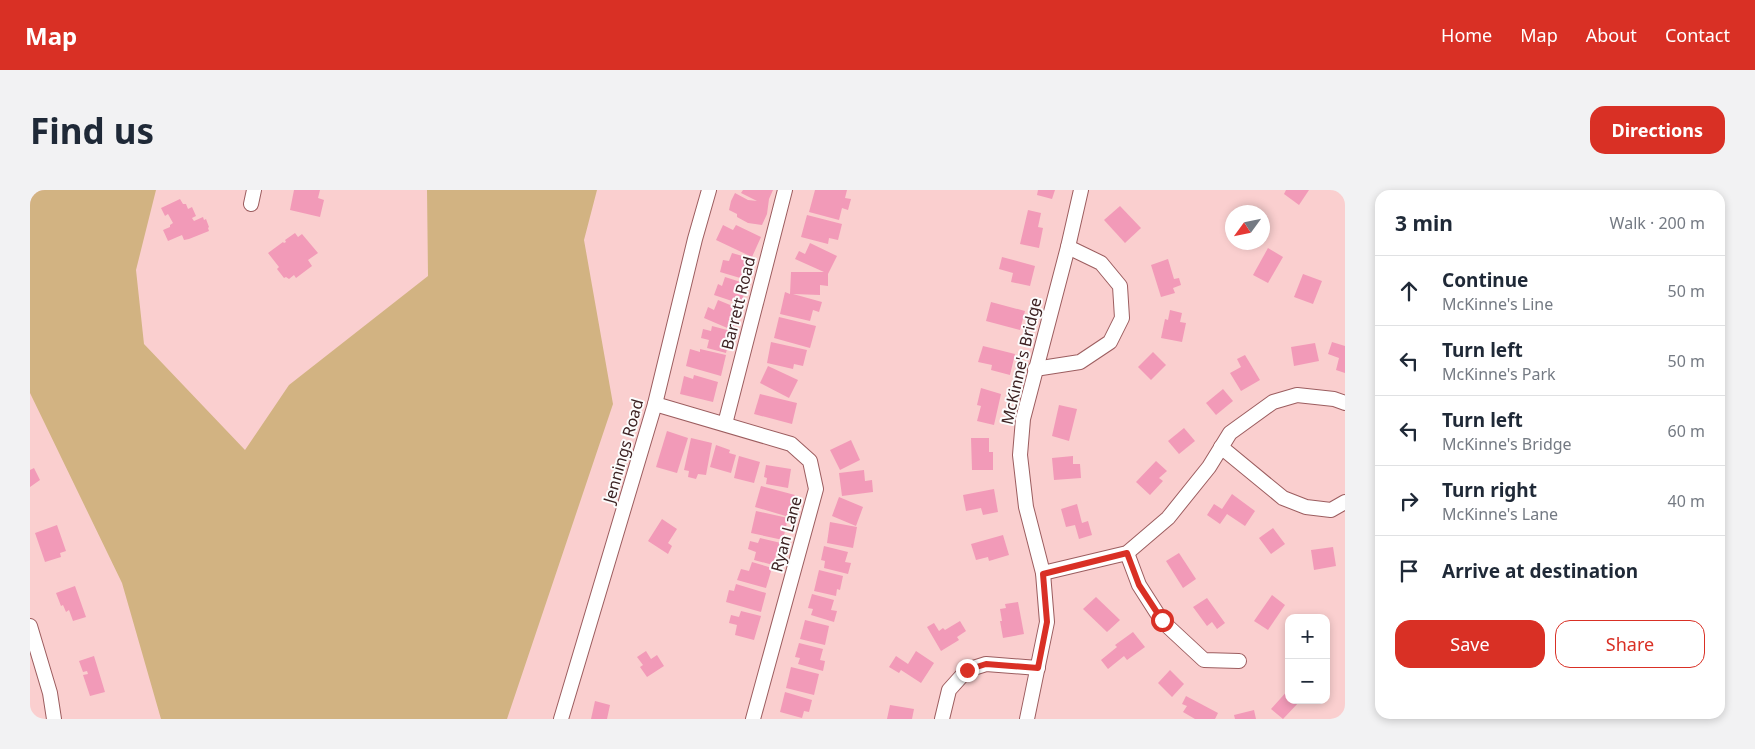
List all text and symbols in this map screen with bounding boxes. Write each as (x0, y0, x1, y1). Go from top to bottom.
text: Map (25, 19, 77, 52)
text: Home (1441, 23, 1492, 47)
text: Map (1520, 23, 1558, 47)
text: About (1586, 23, 1637, 47)
text: Contact (1665, 23, 1730, 47)
button: Directions (1590, 106, 1725, 154)
text: Find us (30, 107, 154, 154)
north arrow (1225, 205, 1270, 250)
text: 3 min (1395, 209, 1453, 237)
text: Walk · 200 m (1610, 212, 1705, 234)
street label: Barrett Road (716, 254, 760, 352)
text: Continue (1442, 267, 1528, 293)
icon: ahead (1395, 277, 1423, 305)
text: 50 m (1668, 280, 1705, 302)
text: McKinne's Line (1442, 293, 1553, 315)
street label: McKinne's Bridge (996, 295, 1046, 427)
text: Turn left (1442, 337, 1523, 363)
icon: left (1395, 347, 1423, 375)
text: 50 m (1668, 350, 1705, 372)
text: McKinne's Park (1442, 363, 1556, 385)
street label: Jennings Road (597, 396, 648, 508)
text: Turn left (1442, 407, 1523, 433)
icon: left (1395, 417, 1423, 445)
text: 60 m (1668, 420, 1705, 442)
text: McKinne's Bridge (1442, 433, 1572, 455)
text: Turn right (1442, 477, 1537, 503)
icon: right (1395, 487, 1423, 515)
text: 40 m (1668, 490, 1705, 512)
street label: Ryan Lane (765, 494, 807, 574)
text: McKinne's Lane (1442, 503, 1558, 525)
icon: arrive (1395, 557, 1423, 585)
text: Arrive at destination (1442, 558, 1638, 584)
route start (1151, 609, 1174, 632)
map controls (1285, 614, 1330, 704)
button: + (1285, 614, 1330, 659)
button: Save (1395, 620, 1545, 668)
button: Share (1555, 620, 1705, 668)
route end (956, 659, 979, 682)
button: − (1285, 659, 1330, 704)

